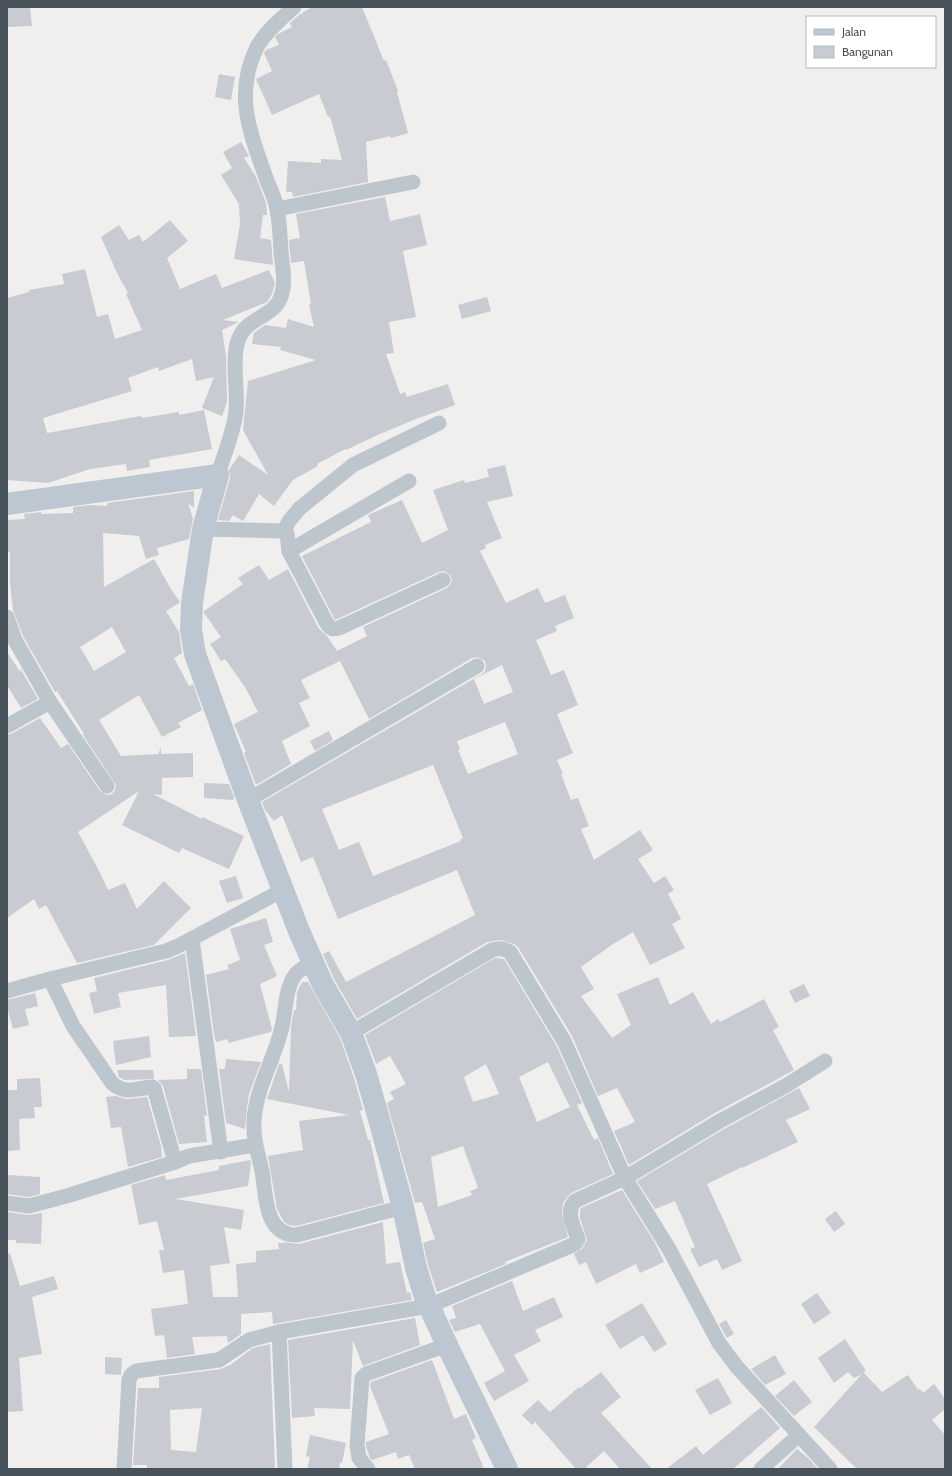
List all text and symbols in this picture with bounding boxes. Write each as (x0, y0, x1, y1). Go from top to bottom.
legend (806, 16, 936, 68)
text: Jalan (841, 24, 866, 39)
text: Bangunan (842, 44, 893, 59)

